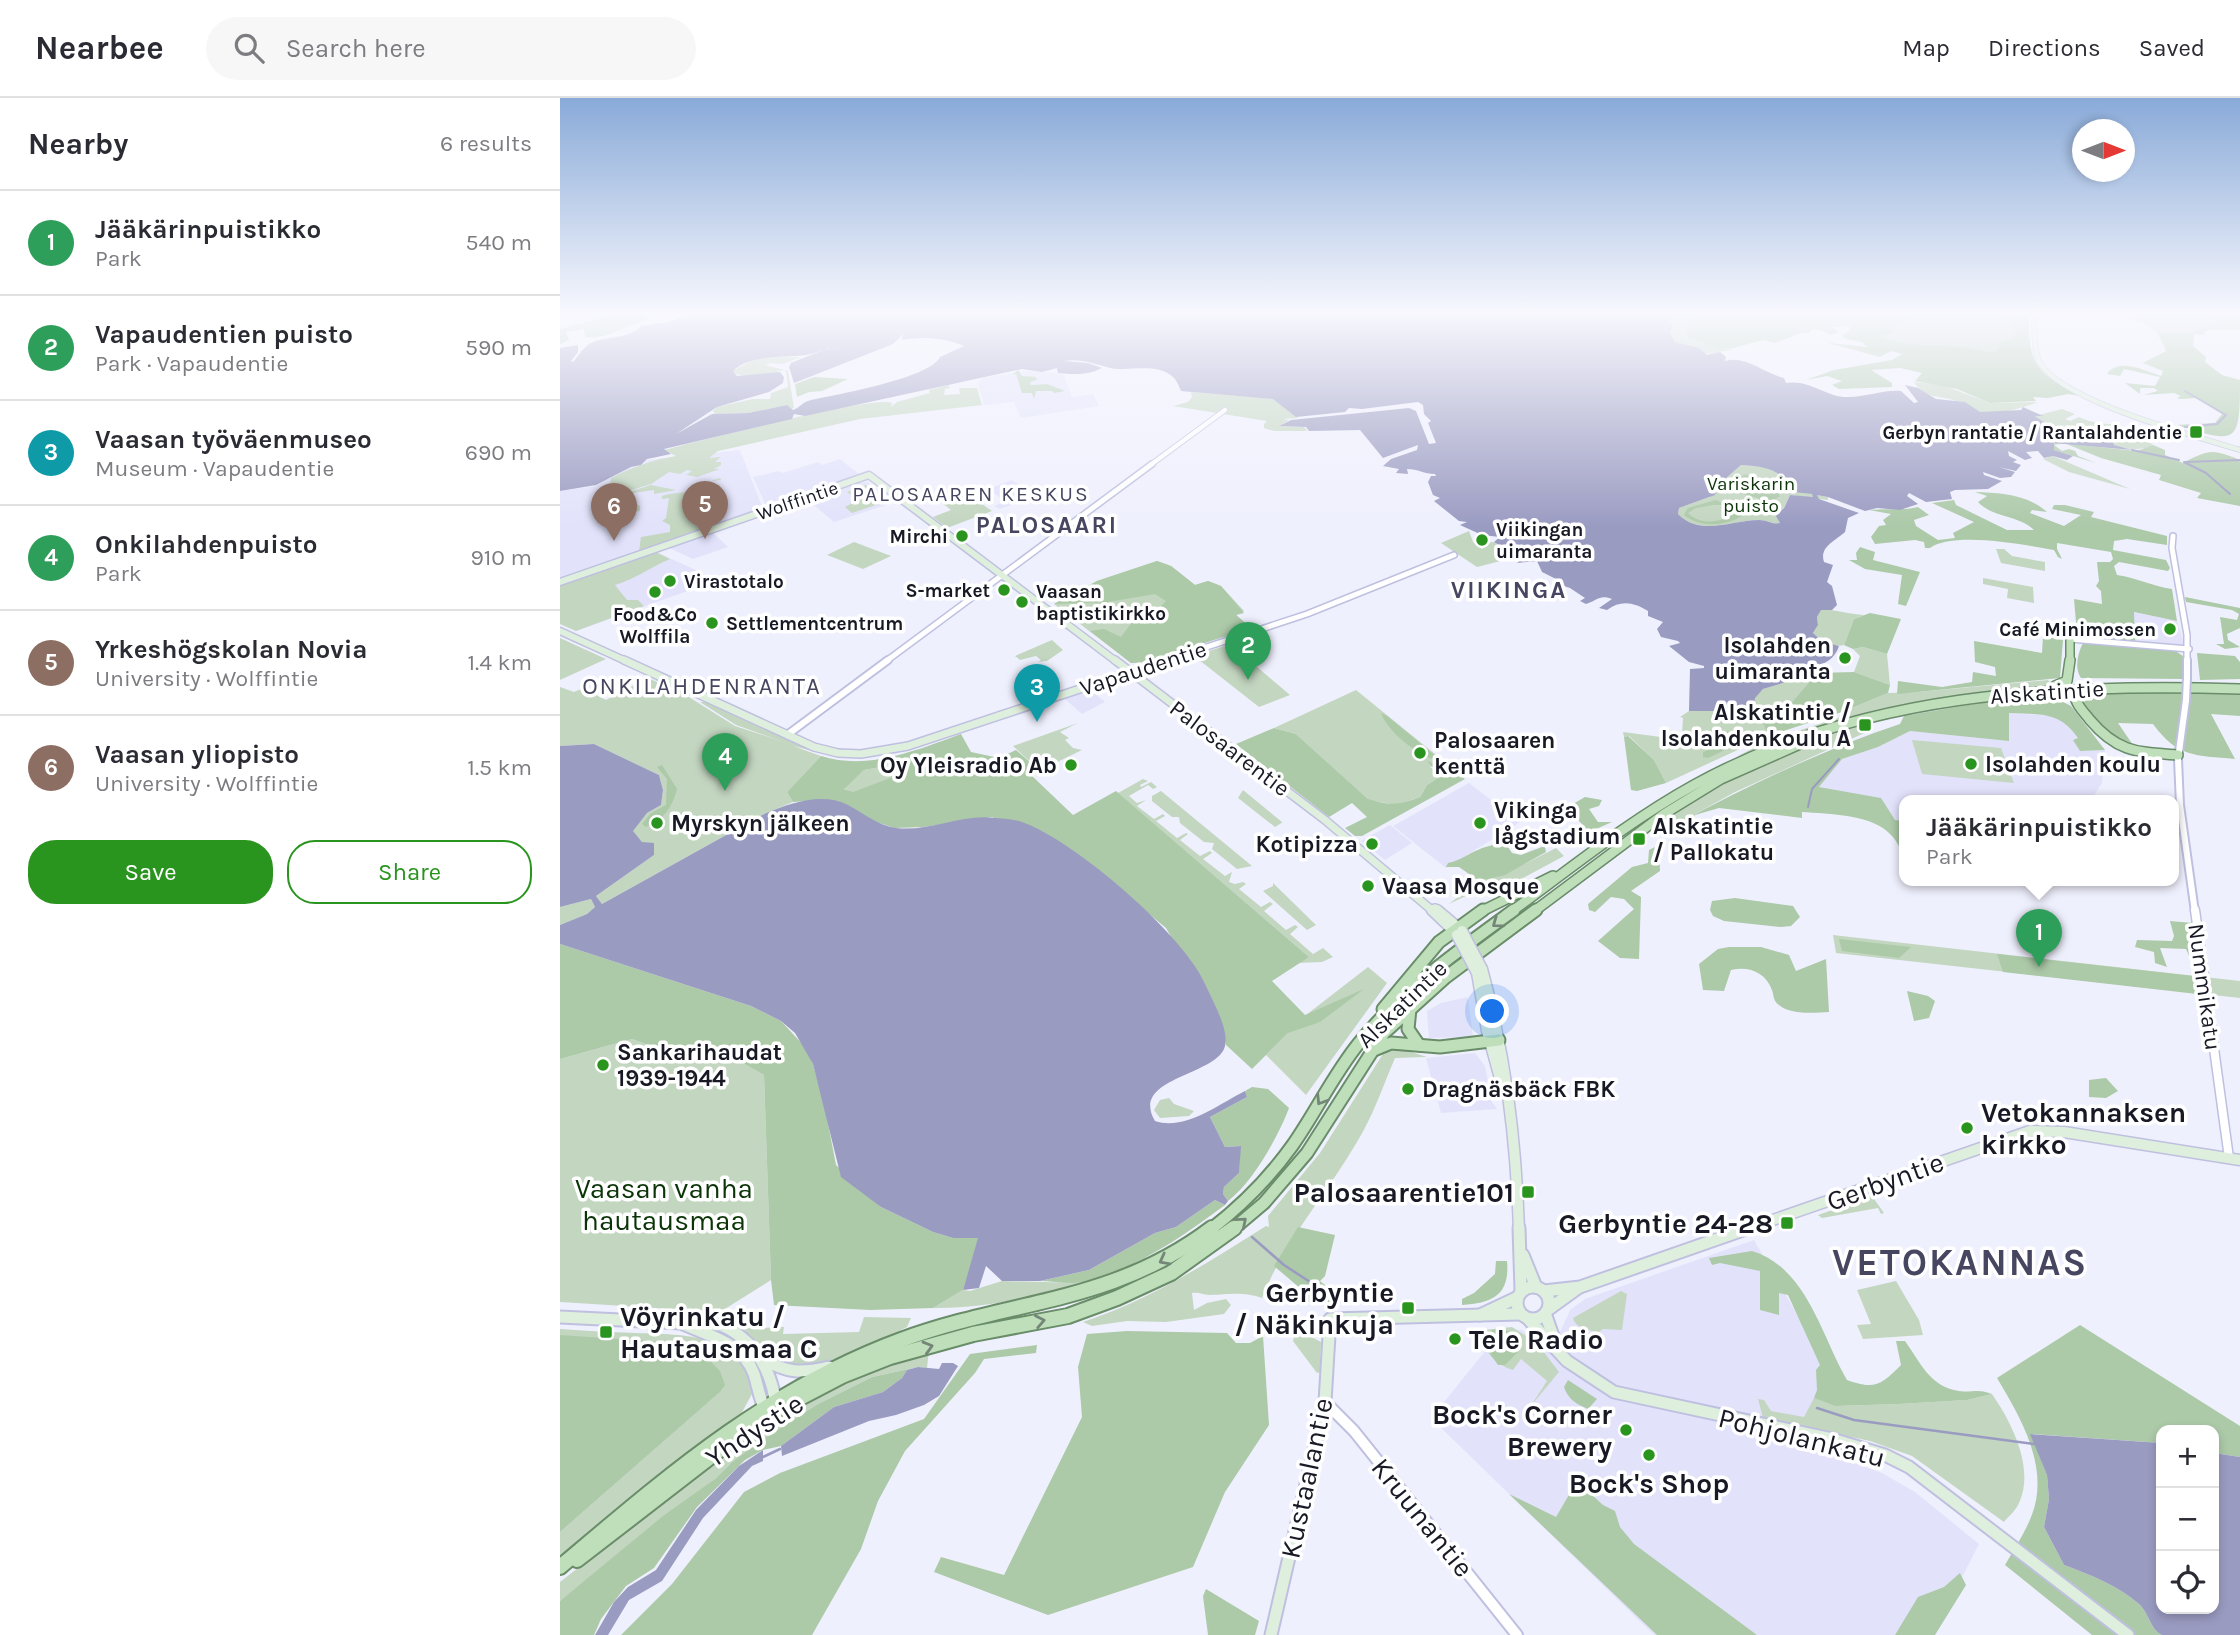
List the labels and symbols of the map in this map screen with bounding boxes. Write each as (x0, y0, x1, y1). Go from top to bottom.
north arrow (2072, 119, 2135, 182)
place label: Gerbyn rantatie / Rantalahdentie (1882, 422, 2182, 444)
marker: Gerbyn rantatie / Rantalahdentie (2188, 424, 2204, 440)
park label: Variskarin puisto (1707, 473, 1795, 517)
street label: Wolffintie (754, 477, 841, 525)
pin: 5 (682, 481, 728, 539)
district label: PALOSAAREN KESKUS (852, 482, 1090, 506)
pin: 6 (591, 483, 637, 541)
district label: PALOSAARI (976, 511, 1118, 539)
place label: Viikingan uimaranta (1496, 519, 1592, 563)
place label: Mirchi (890, 526, 948, 548)
marker: Mirchi (954, 528, 970, 544)
marker: Viikingan uimaranta (1474, 532, 1490, 548)
place label: Virastotalo (684, 571, 784, 593)
marker: Virastotalo (662, 573, 678, 589)
district label: VIIKINGA (1451, 576, 1567, 604)
place label: S-market (905, 580, 990, 602)
place label: Vaasan baptistikirkko (1036, 581, 1166, 625)
marker: S-market (996, 582, 1012, 598)
marker: Food&Co Wolffila (647, 584, 663, 600)
marker: Vaasan baptistikirkko (1014, 594, 1030, 610)
place label: Food&Co Wolffila (613, 604, 697, 648)
place label: Settlementcentrum (726, 613, 903, 635)
marker: Settlementcentrum (704, 615, 720, 631)
place label: Café Minimossen (1999, 619, 2156, 641)
marker: Café Minimossen (2162, 621, 2178, 637)
pin: 2 (1225, 622, 1271, 680)
place label: Isolahden uimaranta (1714, 632, 1831, 685)
street label: Vapaudentie (1076, 635, 1210, 702)
marker: Isolahden uimaranta (1837, 650, 1853, 666)
pin: 3 (1014, 664, 1060, 722)
district label: ONKILAHDENRANTA (582, 672, 822, 700)
street label: Alskatintie (1989, 675, 2105, 710)
street label: Palosaarentie (1164, 695, 1295, 802)
place label: Alskatintie / Isolahdenkoulu A (1661, 699, 1851, 752)
marker: Alskatintie / Isolahdenkoulu A (1857, 717, 1873, 733)
place label: Palosaaren kenttä (1434, 727, 1555, 780)
pin: 4 (702, 733, 748, 791)
marker: Palosaaren kenttä (1412, 745, 1428, 761)
place label: Isolahden koulu (1985, 751, 2161, 778)
place label: Oy Yleisradio Ab (880, 752, 1057, 779)
marker: Isolahden koulu (1963, 756, 1979, 772)
marker: Oy Yleisradio Ab (1063, 757, 1079, 773)
place label: Vikinga lågstadium (1494, 797, 1620, 850)
place label: Myrskyn jälkeen (671, 810, 849, 837)
place label: Alskatintie / Pallokatu (1653, 813, 1774, 866)
marker: Myrskyn jälkeen (649, 815, 665, 831)
marker: Vikinga lågstadium (1472, 815, 1488, 831)
place label: Kotipizza (1256, 831, 1358, 858)
marker: Alskatintie / Pallokatu (1631, 831, 1647, 847)
marker: Kotipizza (1364, 836, 1380, 852)
place label: Vaasa Mosque (1382, 873, 1539, 900)
marker: Vaasa Mosque (1360, 878, 1376, 894)
pin: 1 (2016, 909, 2062, 967)
one-way arrow (1492, 915, 1504, 927)
street label: Nummikatu (2182, 922, 2227, 1052)
street label: Alskatintie (1352, 955, 1453, 1054)
your location (1475, 994, 1509, 1028)
place label: Sankarihaudat 1939-1944 (617, 1039, 782, 1092)
marker: Sankarihaudat 1939-1944 (595, 1057, 611, 1073)
place label: Dragnäsbäck FBK (1422, 1076, 1615, 1103)
marker: Dragnäsbäck FBK (1400, 1081, 1416, 1097)
one-way arrow (1316, 1092, 1329, 1105)
place label: Vetokannaksen kirkko (1981, 1096, 2186, 1161)
marker: Vetokannaksen kirkko (1959, 1120, 1975, 1136)
street label: Gerbyntie (1822, 1145, 1948, 1218)
park label: Vaasan vanha hautausmaa (575, 1172, 753, 1237)
place label: Palosaarentie101 (1293, 1176, 1514, 1209)
marker: Palosaarentie101 (1520, 1184, 1536, 1200)
place label: Gerbyntie 24-28 (1558, 1207, 1773, 1240)
marker: Gerbyntie 24-28 (1779, 1215, 1795, 1231)
one-way arrow (1233, 1218, 1246, 1230)
district label: VETOKANNAS (1832, 1241, 2088, 1284)
one-way arrow (1158, 1252, 1171, 1265)
place label: Gerbyntie / Näkinkuja (1234, 1276, 1394, 1341)
place label: Vöyrinkatu / Hautausmaa C (620, 1300, 818, 1365)
marker: Gerbyntie / Näkinkuja (1400, 1300, 1416, 1316)
one-way arrow (1034, 1314, 1046, 1329)
place label: Tele Radio (1469, 1323, 1603, 1356)
marker: Vöyrinkatu / Hautausmaa C (598, 1324, 614, 1340)
marker: Tele Radio (1447, 1331, 1463, 1347)
one-way arrow (922, 1340, 934, 1355)
street label: Yhdystie (699, 1387, 809, 1474)
street label: Kustaalantie (1273, 1395, 1340, 1561)
place label: Bock's Corner Brewery (1432, 1398, 1612, 1463)
street label: Pohjolankatu (1715, 1401, 1889, 1474)
marker: Bock's Corner Brewery (1618, 1422, 1634, 1438)
marker: Bock's Shop (1641, 1447, 1657, 1463)
street label: Kruunantie (1365, 1451, 1481, 1583)
place label: Bock's Shop (1569, 1467, 1729, 1500)

